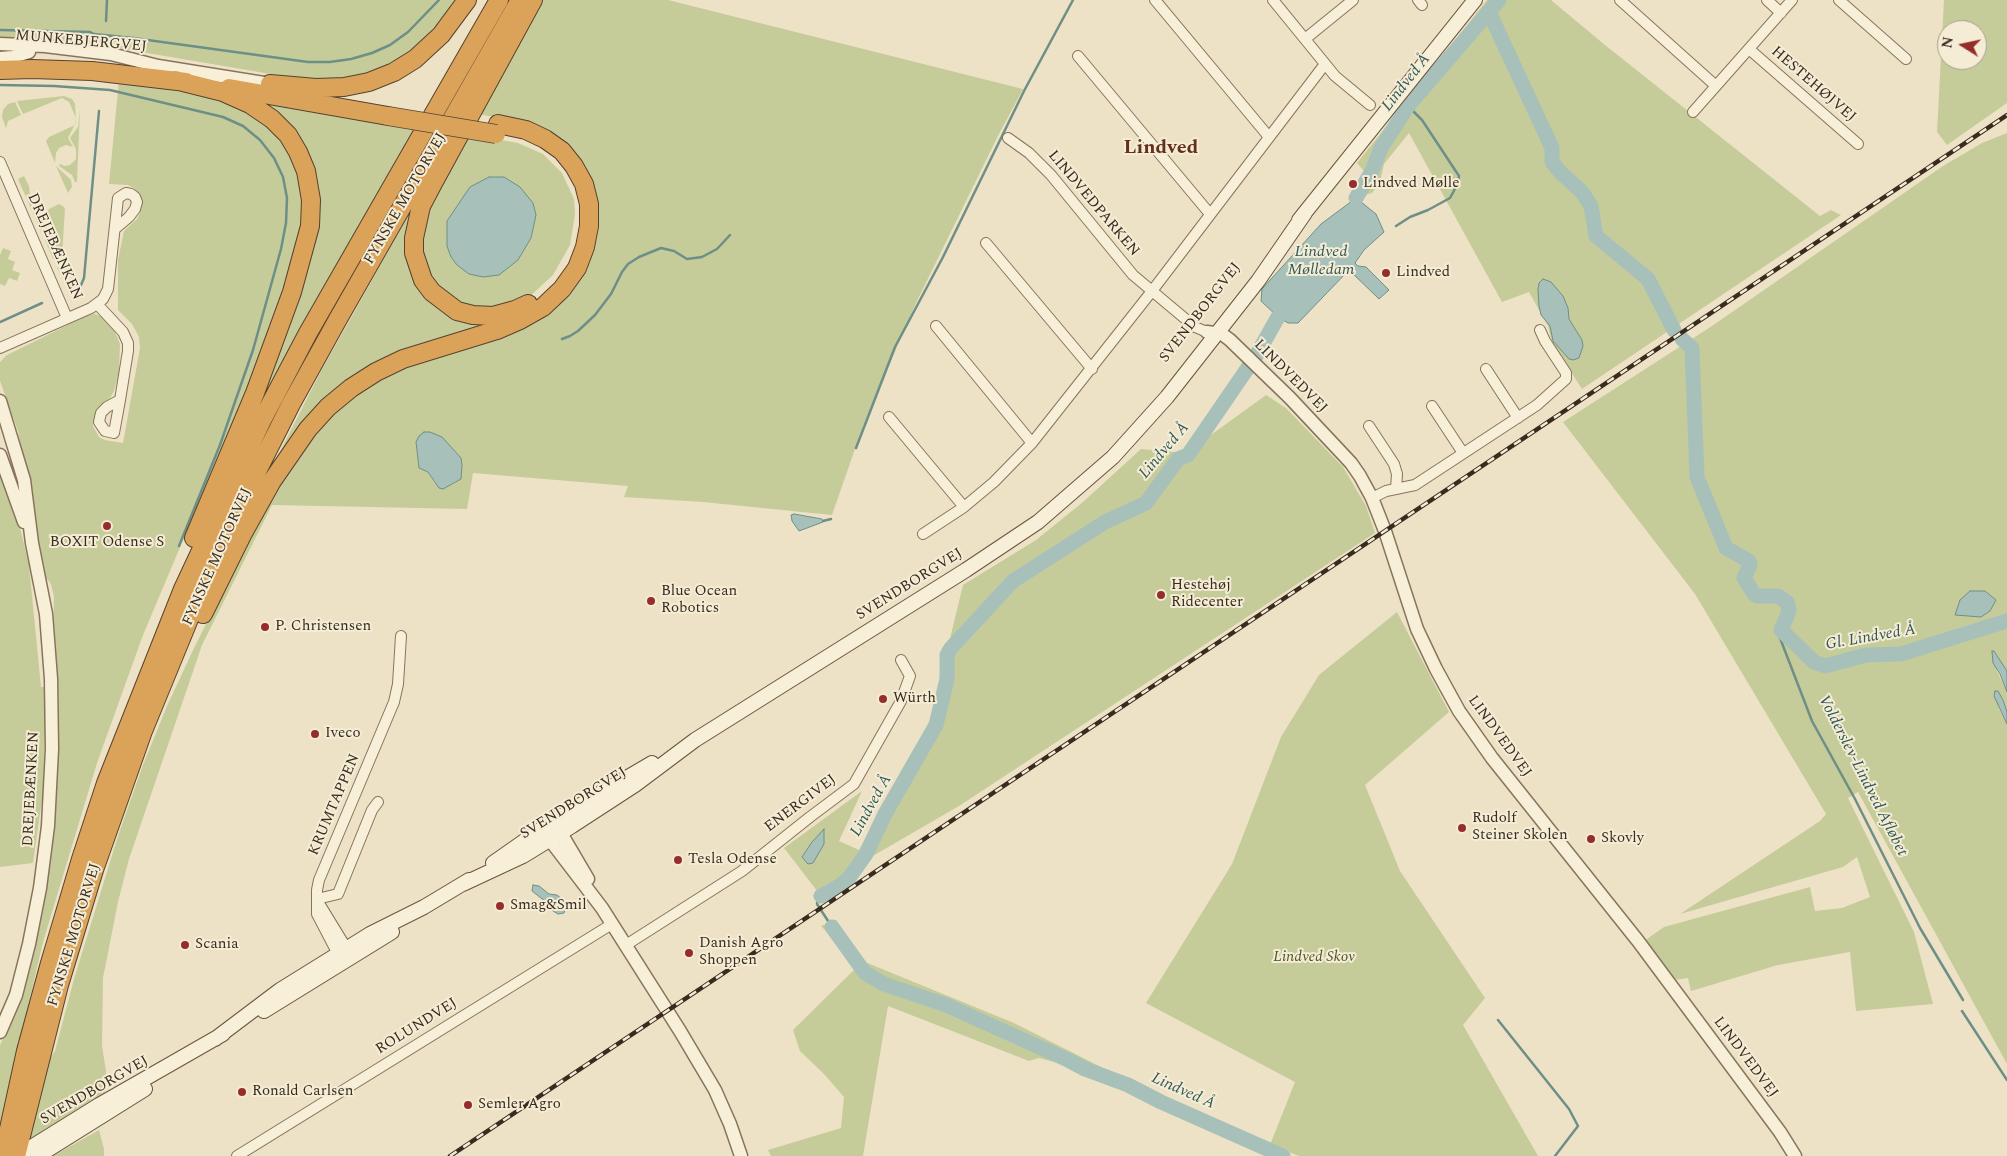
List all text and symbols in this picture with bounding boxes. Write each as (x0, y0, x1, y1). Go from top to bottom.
north arrow (1937, 20, 1987, 70)
street label: MUNKEBJERGVEJ (14, 27, 148, 57)
text: N (1936, 35, 1959, 50)
street label: HESTEHØJVEJ (1767, 43, 1859, 127)
water label: Lindved Å (1379, 50, 1435, 116)
street label: FYNSKE MOTORVEJ (361, 130, 451, 268)
district label: Lindved (1124, 137, 1198, 161)
street label: LINDVEDPARKEN (1043, 147, 1143, 261)
place label: Lindved Mølle (1363, 175, 1459, 193)
marker: Lindved Mølle (1347, 178, 1359, 190)
street label: DREJEBÆNKEN (22, 191, 86, 303)
water label: Lindved Mølledam (1288, 243, 1354, 281)
street label: SVENDBORGVEJ (1156, 259, 1246, 367)
place label: Lindved (1396, 264, 1450, 282)
marker: Lindved (1380, 267, 1392, 279)
street label: LINDVEDVEJ (1249, 336, 1331, 418)
water label: Lindved Å (1136, 419, 1194, 483)
street label: FYNSKE MOTORVEJ (179, 485, 257, 629)
marker: BOXIT Odense S (101, 520, 113, 532)
place label: BOXIT Odense S (50, 534, 164, 552)
street label: SVENDBORGVEJ (853, 545, 967, 625)
place label: Hestehøj Ridecenter (1171, 577, 1243, 612)
place label: Blue Ocean Robotics (661, 583, 737, 618)
marker: Hestehøj Ridecenter (1155, 589, 1167, 601)
marker: Blue Ocean Robotics (645, 595, 657, 607)
place label: P. Christensen (275, 618, 371, 636)
marker: P. Christensen (259, 621, 271, 633)
water label: Gl. Lindved Å (1824, 621, 1918, 655)
place label: Würth (893, 690, 936, 708)
street label: LINDVEDVEJ (1463, 692, 1535, 782)
water label: Volderslev-Lindved Afløbet (1813, 692, 1911, 860)
marker: Würth (877, 693, 889, 705)
place label: Iveco (325, 725, 361, 743)
marker: Iveco (309, 728, 321, 740)
street label: DREJEBÆNKEN (20, 731, 44, 847)
street label: KRUMTAPPEN (305, 751, 365, 859)
street label: SVENDBORGVEJ (517, 764, 631, 844)
street label: ENERGIVEJ (761, 771, 841, 837)
water label: Lindved Å (847, 772, 897, 840)
place label: Rudolf Steiner Skolen (1472, 810, 1568, 845)
marker: Rudolf Steiner Skolen (1456, 822, 1468, 834)
place label: Skovly (1601, 830, 1644, 848)
marker: Skovly (1585, 833, 1597, 845)
place label: Tesla Odense (688, 851, 777, 869)
marker: Tesla Odense (672, 854, 684, 866)
street label: FYNSKE MOTORVEJ (45, 861, 105, 1009)
place label: Smag&Smil (510, 897, 587, 915)
marker: Smag&Smil (494, 900, 506, 912)
place label: Danish Agro Shoppen (699, 935, 783, 970)
place label: Scania (195, 936, 238, 954)
marker: Scania (179, 939, 191, 951)
marker: Danish Agro Shoppen (683, 947, 695, 959)
park label: Lindved Skov (1273, 949, 1355, 967)
street label: ROLUNDVEJ (373, 995, 461, 1059)
street label: LINDVEDVEJ (1709, 1014, 1781, 1102)
street label: SVENDBORGVEJ (38, 1053, 152, 1129)
water label: Lindved Å (1148, 1069, 1218, 1115)
place label: Ronald Carlsen (252, 1083, 354, 1101)
marker: Ronald Carlsen (236, 1086, 248, 1098)
place label: Semler Agro (478, 1096, 561, 1114)
marker: Semler Agro (462, 1099, 474, 1111)

